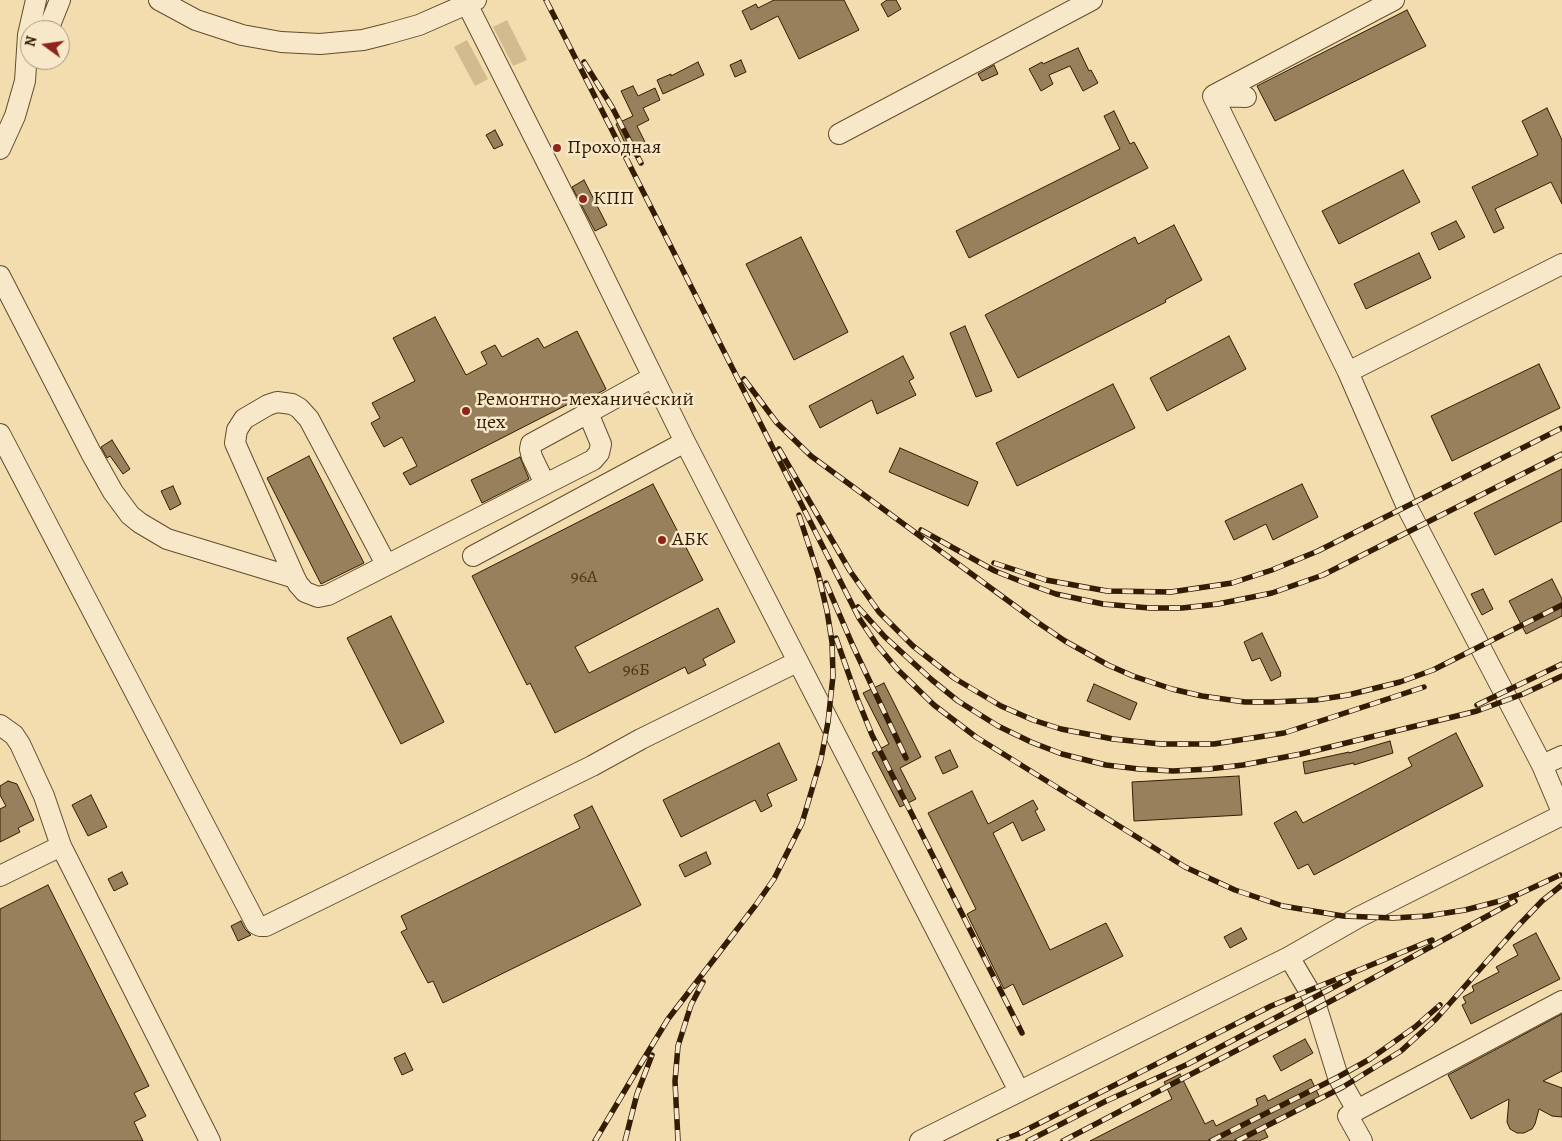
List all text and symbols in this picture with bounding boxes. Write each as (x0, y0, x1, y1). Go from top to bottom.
north arrow (20, 20, 70, 70)
text: N (20, 34, 41, 49)
place label: Проходная (567, 136, 661, 160)
marker: Проходная (551, 142, 563, 154)
place label: КПП (593, 187, 634, 211)
marker: КПП (577, 193, 589, 205)
place label: Ремонтно-механический цех (476, 388, 694, 435)
marker: Ремонтно-механический цех (460, 405, 472, 417)
place label: АБК (672, 528, 708, 552)
marker: АБК (656, 534, 668, 546)
house number: 96А (570, 567, 598, 589)
house number: 96Б (622, 660, 650, 682)

